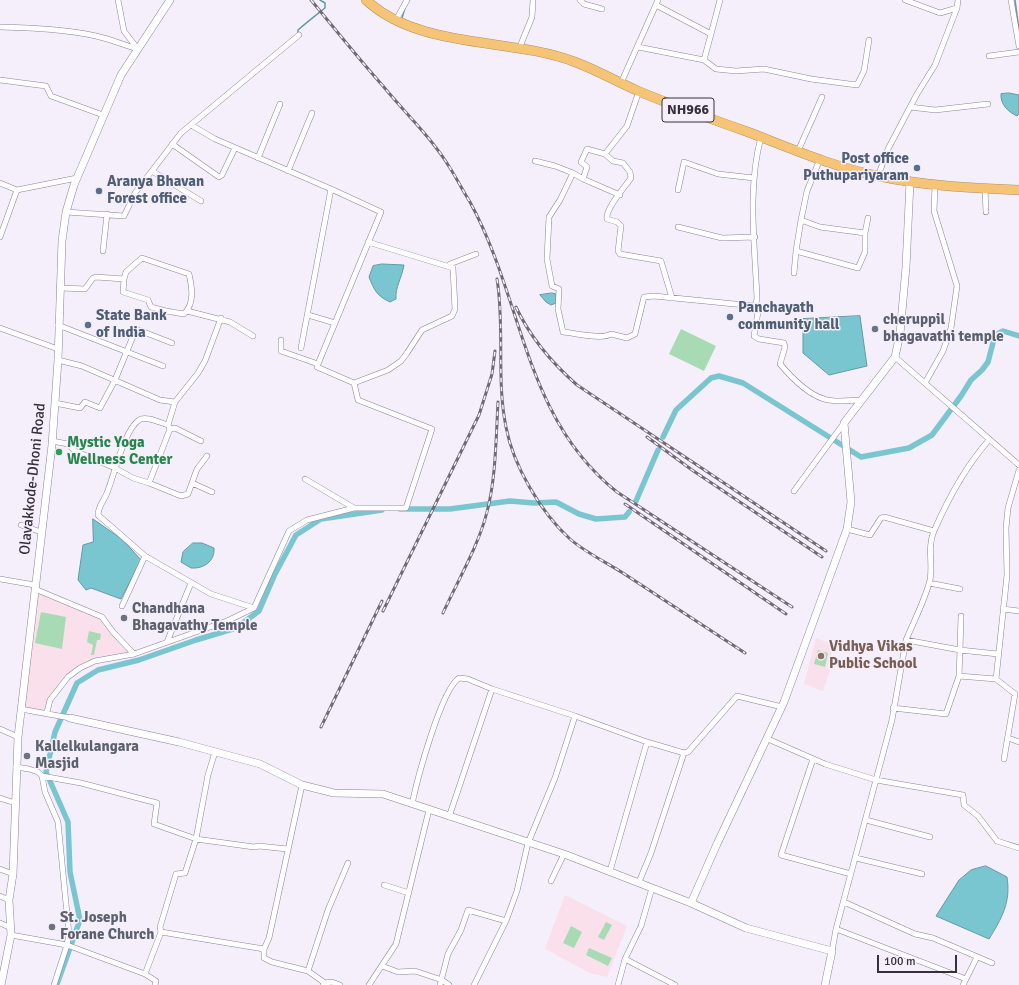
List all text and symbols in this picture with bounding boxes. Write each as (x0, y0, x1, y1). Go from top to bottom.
road number: NH966 (662, 98, 714, 122)
place label: Post office Puthupariyaram (803, 150, 909, 185)
marker: Post office Puthupariyaram (912, 163, 922, 173)
place label: Aranya Bhavan Forest office (107, 173, 204, 208)
marker: Aranya Bhavan Forest office (94, 186, 104, 196)
place label: Panchayath community hall (738, 299, 840, 334)
place label: State Bank of India (96, 307, 167, 342)
place label: cheruppil bhagavathi temple (883, 311, 1004, 346)
marker: Panchayath community hall (725, 312, 735, 322)
marker: State Bank of India (83, 320, 93, 330)
marker: cheruppil bhagavathi temple (870, 324, 880, 334)
street label: Olavakkode-Dhoni Road (16, 402, 50, 556)
place label: Mystic Yoga Wellness Center (67, 434, 173, 469)
marker: Mystic Yoga Wellness Center (54, 447, 64, 457)
place label: Chandhana Bhagavathy Temple (132, 600, 258, 635)
marker: Chandhana Bhagavathy Temple (119, 613, 129, 623)
place label: Vidhya Vikas Public School (829, 638, 917, 673)
marker: Vidhya Vikas Public School (816, 651, 826, 661)
place label: Kallelkulangara Masjid (35, 738, 139, 773)
marker: Kallelkulangara Masjid (22, 751, 32, 761)
place label: St. Joseph Forane Church (60, 909, 154, 944)
marker: St. Joseph Forane Church (47, 922, 57, 932)
scale bar (879, 947, 959, 973)
text: 100 m (884, 954, 916, 969)

